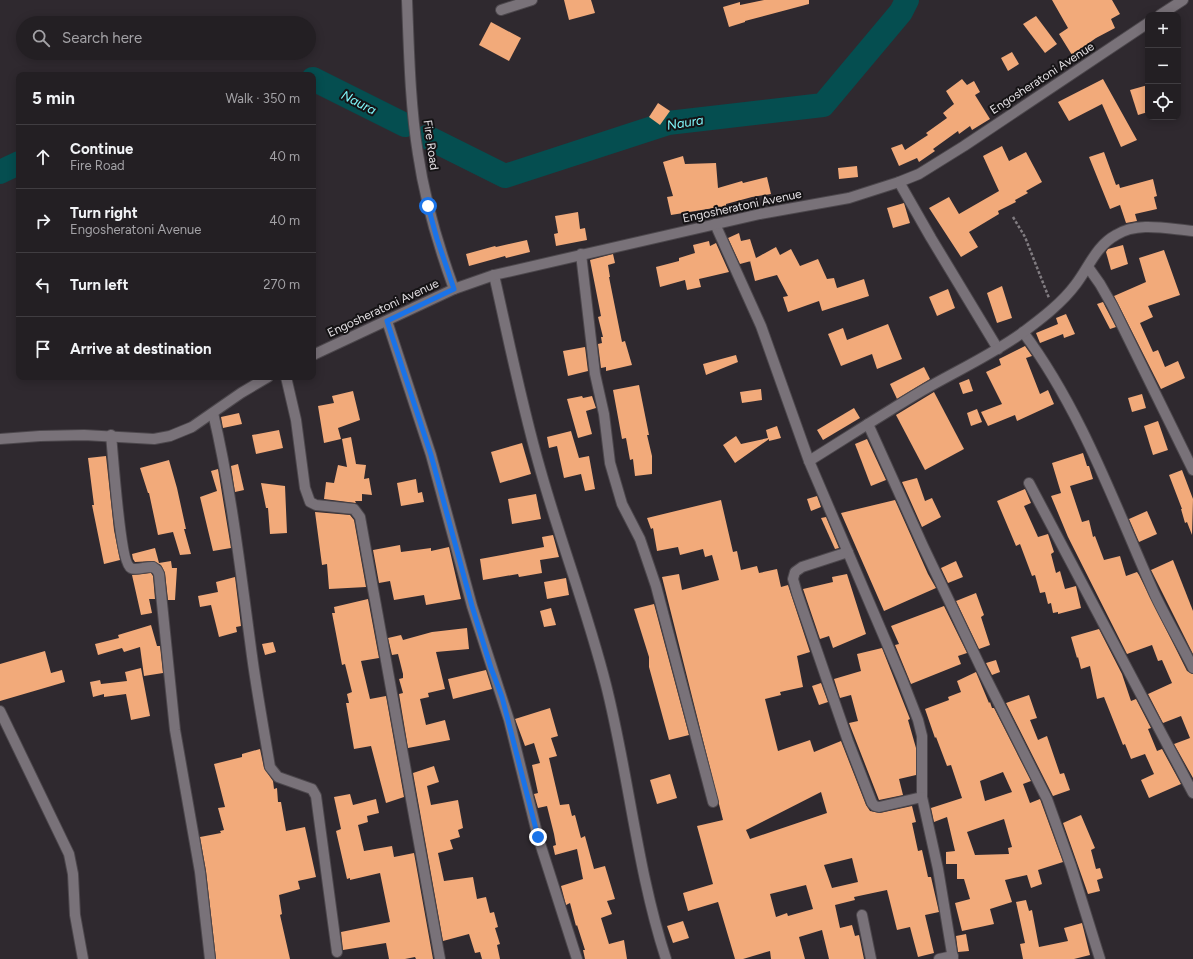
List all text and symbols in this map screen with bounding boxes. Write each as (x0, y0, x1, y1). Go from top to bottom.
map controls (1145, 12, 1181, 120)
button: + (1145, 12, 1181, 48)
search box (16, 16, 316, 60)
icon: search (30, 27, 52, 49)
text: Search here (62, 29, 142, 47)
street label: Engosheratoni Avenue (987, 39, 1097, 117)
button: − (1145, 48, 1181, 84)
button: locate (1145, 84, 1181, 120)
water label: Naura (339, 87, 379, 118)
text: 5 min (32, 88, 75, 108)
text: Walk · 350 m (225, 91, 300, 106)
water label: Naura (666, 112, 705, 133)
street label: Fire Road (421, 119, 441, 171)
text: Continue (70, 140, 133, 158)
icon: ahead (32, 146, 54, 168)
text: 40 m (269, 149, 300, 164)
text: Fire Road (70, 158, 125, 173)
street label: Engosheratoni Avenue (681, 186, 803, 225)
route start (419, 197, 437, 215)
text: Turn right (70, 204, 138, 222)
icon: right (32, 210, 54, 232)
text: 40 m (269, 213, 300, 228)
text: Engosheratoni Avenue (70, 222, 201, 237)
icon: left (32, 274, 54, 296)
text: Turn left (70, 276, 128, 294)
street label: Engosheratoni Avenue (325, 276, 441, 340)
text: 270 m (263, 277, 300, 292)
icon: arrive (32, 338, 54, 360)
text: Arrive at destination (70, 340, 211, 358)
route end (529, 828, 547, 846)

